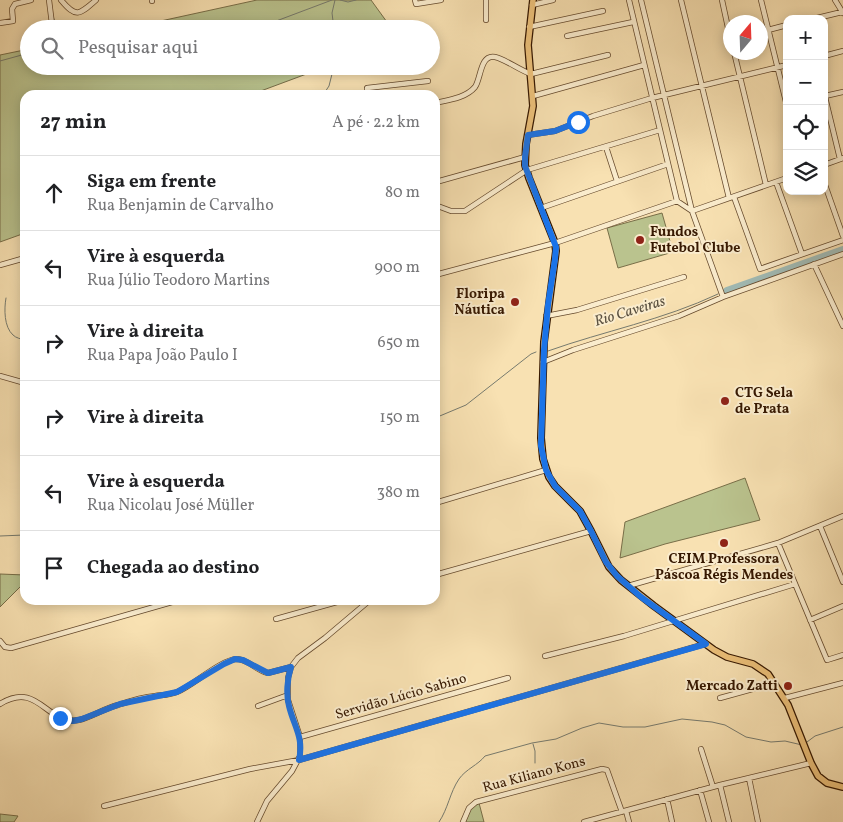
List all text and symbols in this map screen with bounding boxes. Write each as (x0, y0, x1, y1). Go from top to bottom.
north arrow (723, 15, 768, 60)
map controls (783, 15, 828, 195)
button: + (783, 15, 828, 60)
search box (20, 20, 440, 75)
icon: search (38, 34, 66, 62)
text: Pesquisar aqui (78, 35, 198, 61)
button: − (783, 60, 828, 105)
button: locate (783, 105, 828, 150)
text: 27 min (40, 108, 106, 137)
route start (567, 111, 590, 134)
text: A pé · 2.2 km (332, 112, 420, 134)
button: layers (783, 150, 828, 195)
text: Siga em frente (87, 169, 216, 195)
icon: ahead (40, 179, 68, 207)
text: 80 m (385, 182, 420, 204)
text: Rua Benjamin de Carvalho (87, 195, 274, 217)
place label: Fundos Futebol Clube (650, 223, 740, 258)
marker: Fundos Futebol Clube (634, 234, 646, 246)
text: Vire à esquerda (87, 244, 225, 270)
icon: left (40, 254, 68, 282)
text: 900 m (374, 257, 420, 279)
text: Rua Júlio Teodoro Martins (87, 270, 270, 292)
place label: Floripa Náutica (455, 285, 505, 320)
water label: Rio Caveiras (592, 291, 668, 333)
marker: Floripa Náutica (509, 296, 521, 308)
text: Vire à direita (87, 319, 204, 345)
icon: right (40, 329, 68, 357)
text: 650 m (378, 332, 420, 354)
text: Rua Papa João Paulo I (87, 345, 238, 367)
place label: CTG Sela de Prata (735, 384, 793, 419)
marker: CTG Sela de Prata (719, 395, 731, 407)
icon: right (40, 404, 68, 432)
text: Vire à direita (87, 405, 204, 431)
text: 150 m (379, 407, 420, 429)
text: Vire à esquerda (87, 469, 225, 495)
icon: left (40, 479, 68, 507)
text: 380 m (377, 482, 420, 504)
text: Rua Nicolau José Müller (87, 495, 254, 517)
marker: CEIM Professora Páscoa Régis Mendes (718, 537, 730, 549)
place label: CEIM Professora Páscoa Régis Mendes (655, 550, 793, 585)
icon: arrive (40, 554, 68, 582)
text: Chegada ao destino (87, 555, 259, 581)
street label: Servidão Lúcio Sabino (333, 669, 469, 725)
place label: Mercado Zatti (686, 677, 778, 696)
marker: Mercado Zatti (782, 680, 794, 692)
route end (49, 707, 72, 730)
street label: Rua Kiliano Kons (481, 752, 587, 798)

